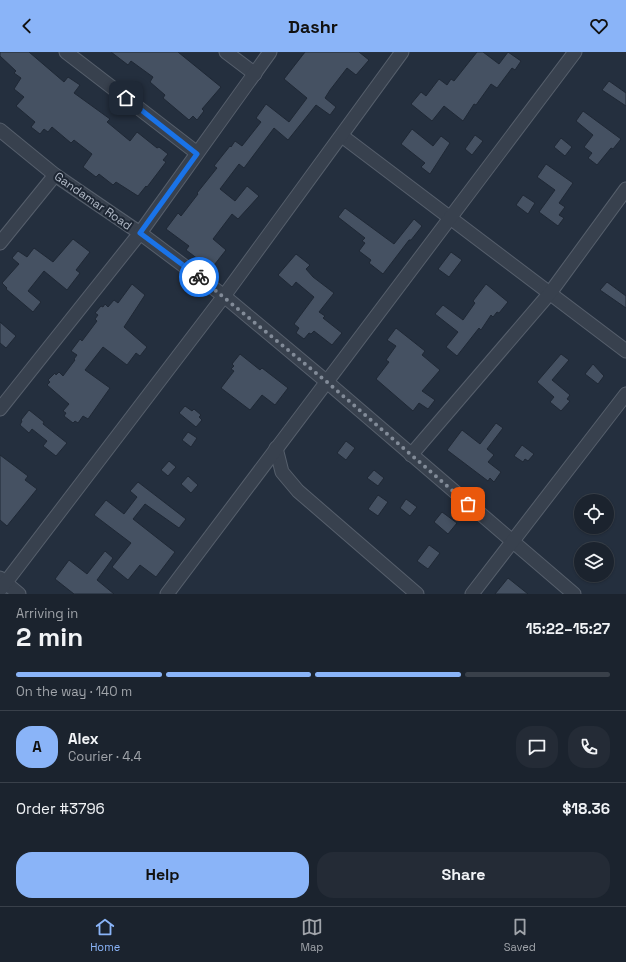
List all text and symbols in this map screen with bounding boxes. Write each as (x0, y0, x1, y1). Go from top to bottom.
icon: back (16, 15, 38, 37)
text: Dashr (288, 15, 338, 38)
icon: heart (588, 15, 610, 37)
pin (109, 81, 143, 115)
icon: home (115, 87, 137, 109)
street label: Gandamar Road (51, 168, 135, 234)
courier (179, 257, 219, 297)
icon: bike (188, 266, 210, 288)
pin (451, 487, 485, 521)
icon: bag (457, 493, 479, 515)
map controls (574, 494, 614, 582)
button: locate (574, 494, 614, 534)
button: layers (574, 542, 614, 582)
text: Arriving in (16, 605, 78, 622)
text: 15:22–15:27 (526, 619, 610, 638)
text: 2 min (16, 620, 83, 654)
text: On the way · 140 m (16, 683, 132, 700)
button: chat (516, 726, 558, 768)
button: phone (568, 726, 610, 768)
text: Alex (68, 729, 99, 748)
text: A (32, 737, 42, 756)
text: Courier · 4.4 (68, 748, 142, 765)
text: Order #3796 (16, 799, 105, 818)
text: $18.36 (562, 799, 610, 818)
button: Help (16, 852, 309, 898)
button: Share (317, 852, 610, 898)
tab: Home (90, 916, 120, 954)
tab: Map (300, 916, 323, 954)
tab: Saved (504, 916, 536, 954)

